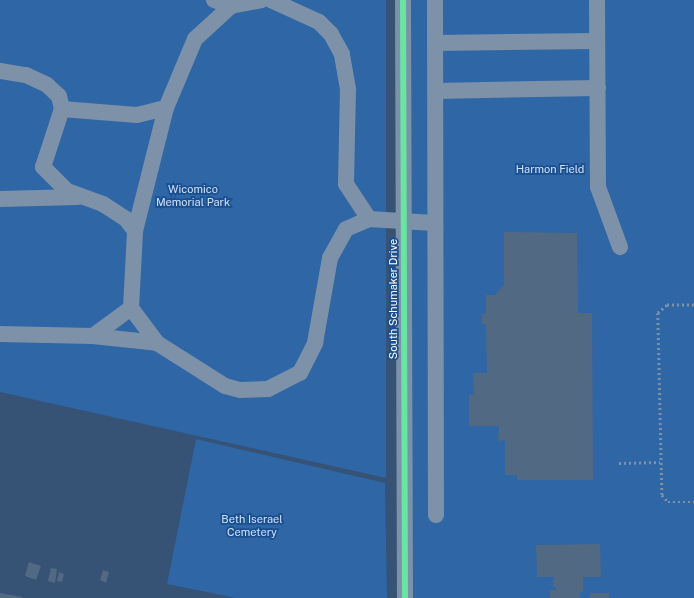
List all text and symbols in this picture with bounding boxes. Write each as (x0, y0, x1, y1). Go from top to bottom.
park label: Harmon Field (516, 162, 584, 176)
park label: Wicomico Memorial Park (156, 183, 230, 209)
street label: South Schumaker Drive (386, 239, 400, 359)
park label: Beth Iserael Cemetery (221, 513, 283, 539)

